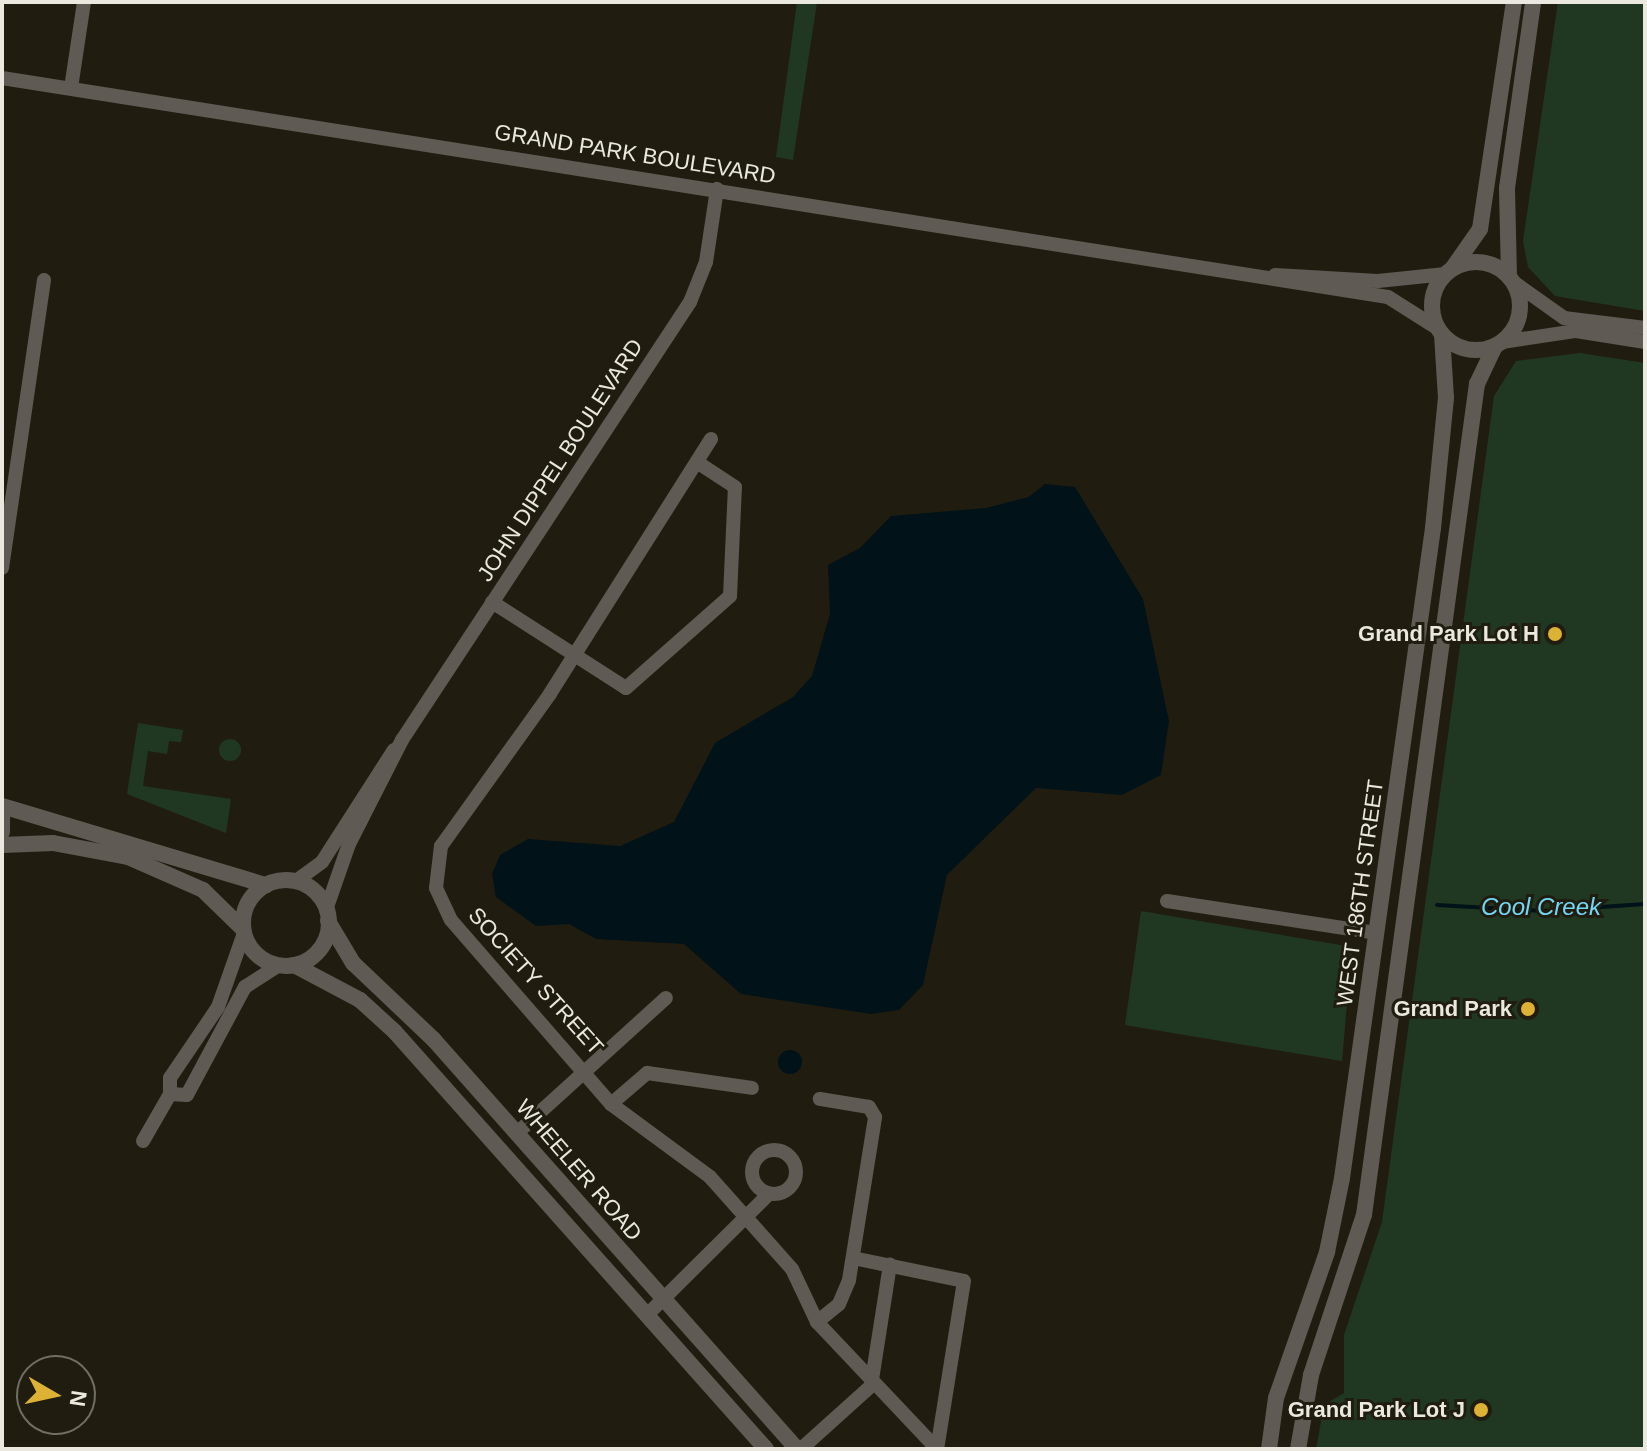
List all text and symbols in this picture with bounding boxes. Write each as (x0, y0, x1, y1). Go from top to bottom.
street label: GRAND PARK BOULEVARD (493, 119, 777, 189)
street label: JOHN DIPPEL BOULEVARD (471, 334, 649, 586)
place label: Grand Park Lot H (1358, 621, 1539, 647)
marker: Grand Park Lot H (1546, 625, 1564, 643)
street label: WEST 186TH STREET (1331, 778, 1389, 1008)
water label: Cool Creek (1481, 893, 1601, 921)
street label: SOCIETY STREET (463, 902, 609, 1060)
place label: Grand Park (1393, 996, 1512, 1022)
marker: Grand Park (1519, 1000, 1537, 1018)
street label: WHEELER ROAD (510, 1094, 648, 1246)
north arrow (16, 1355, 96, 1435)
text: N (65, 1389, 92, 1408)
place label: Grand Park Lot J (1288, 1397, 1465, 1423)
marker: Grand Park Lot J (1472, 1401, 1490, 1419)

